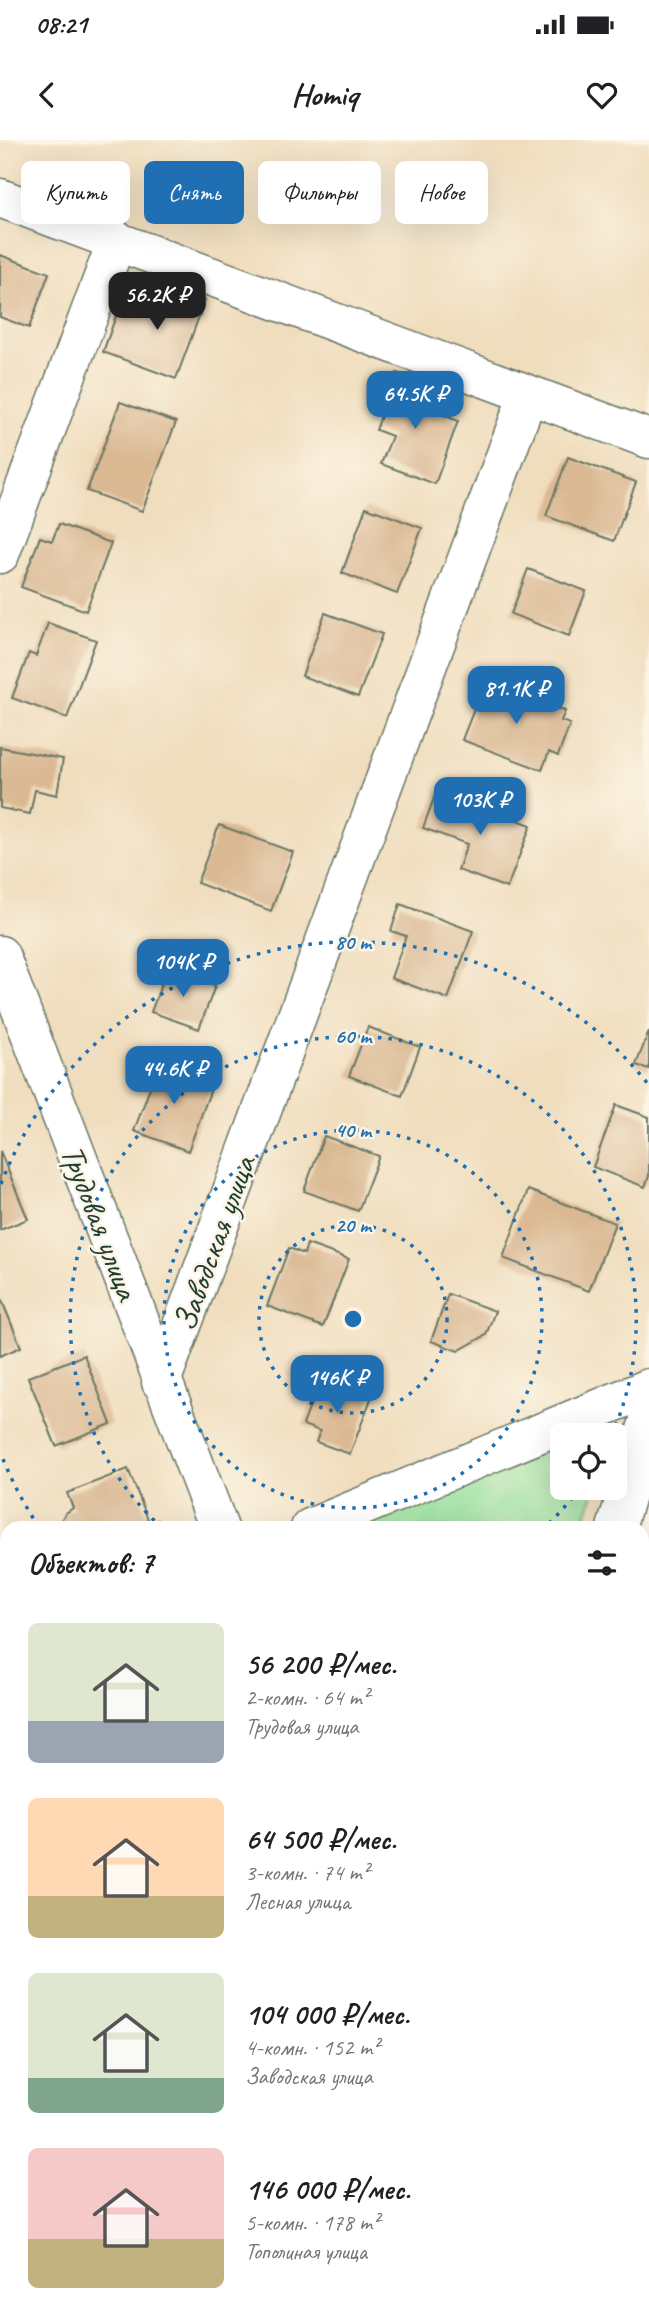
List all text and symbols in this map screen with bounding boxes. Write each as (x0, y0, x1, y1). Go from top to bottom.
text: 08:21 (35, 8, 87, 41)
text: Homiq (291, 74, 358, 115)
icon: back (28, 76, 66, 114)
icon: heart (583, 76, 621, 114)
chip: Купить (21, 161, 130, 224)
chip: Снять (144, 161, 244, 224)
chip: Фильтры (258, 161, 381, 224)
chip: Новое (395, 161, 488, 224)
pin: 56.2K ₽ (92, 272, 222, 332)
text: 56.2K ₽ (125, 280, 189, 309)
pin: 64.5K ₽ (350, 372, 480, 431)
text: 64.5K ₽ (383, 379, 447, 408)
pin: 81.1K ₽ (451, 666, 581, 726)
text: 81.1K ₽ (484, 674, 548, 703)
pin: 103K ₽ (423, 778, 537, 837)
text: 103K ₽ (450, 785, 510, 814)
text: 80 m (335, 929, 373, 955)
pin: 104K ₽ (126, 940, 240, 999)
text: 104K ₽ (153, 947, 213, 976)
text: 60 m (335, 1023, 373, 1049)
pin: 44.6K ₽ (109, 1046, 239, 1106)
text: 44.6K ₽ (141, 1054, 207, 1083)
text: 40 m (335, 1117, 373, 1143)
street label: Трудовая улица (51, 1139, 150, 1308)
street label: Заводская улица (163, 1148, 266, 1336)
text: 20 m (335, 1212, 373, 1238)
centre of rings (341, 1307, 365, 1331)
pin: 146K ₽ (280, 1356, 394, 1415)
text: 146K ₽ (307, 1363, 367, 1392)
map controls (550, 1423, 627, 1500)
button: locate (550, 1423, 627, 1500)
text: Объектов: 7 (28, 1544, 153, 1582)
icon: filters (583, 1544, 621, 1582)
text: 56 200 ₽/мес. (245, 1645, 396, 1683)
icon: home (84, 1651, 168, 1735)
text: 2-комн. · 64 m² (245, 1683, 369, 1712)
text: Трудовая улица (245, 1712, 358, 1741)
text: 64 500 ₽/мес. (245, 1820, 396, 1858)
icon: home (84, 1826, 168, 1910)
text: 3-комн. · 74 m² (245, 1858, 369, 1887)
text: Лесная улица (245, 1887, 350, 1916)
text: 104 000 ₽/мес. (245, 1995, 410, 2033)
icon: home (84, 2001, 168, 2085)
text: 4-комн. · 152 m² (245, 2033, 379, 2062)
text: Заводская улица (245, 2062, 373, 2091)
text: 146 000 ₽/мес. (245, 2170, 410, 2208)
icon: home (84, 2176, 168, 2260)
text: 5-комн. · 178 m² (245, 2208, 379, 2237)
text: Тополиная улица (245, 2237, 367, 2266)

